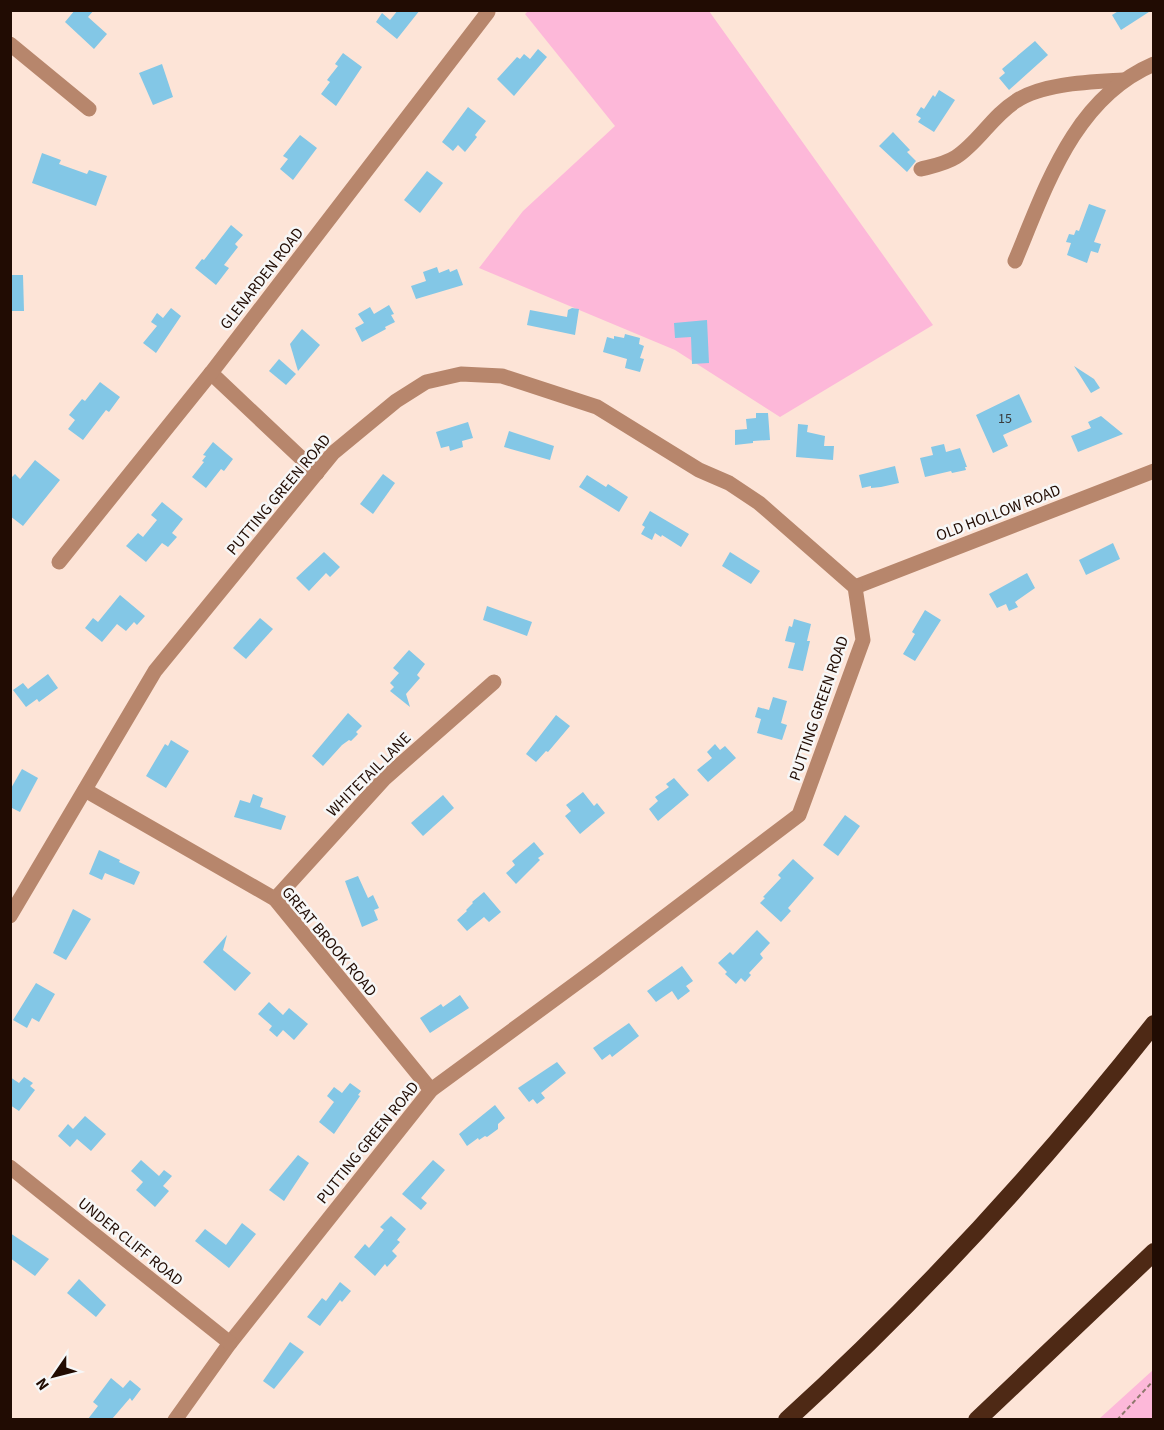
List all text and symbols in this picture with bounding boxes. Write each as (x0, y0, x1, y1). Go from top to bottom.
street label: GLENARDEN ROAD (215, 223, 309, 334)
house number: 15 (998, 409, 1012, 429)
street label: PUTTING GREEN ROAD (222, 429, 336, 560)
street label: OLD HOLLOW ROAD (933, 479, 1064, 547)
street label: PUTTING GREEN ROAD (784, 633, 854, 784)
street label: WHITETAIL LANE (322, 728, 416, 822)
street label: GREAT BROOK ROAD (277, 882, 382, 1001)
street label: PUTTING GREEN ROAD (312, 1077, 424, 1208)
street label: UNDER CLIFF ROAD (73, 1192, 188, 1291)
north arrow (24, 1346, 84, 1406)
text: N (30, 1373, 55, 1395)

